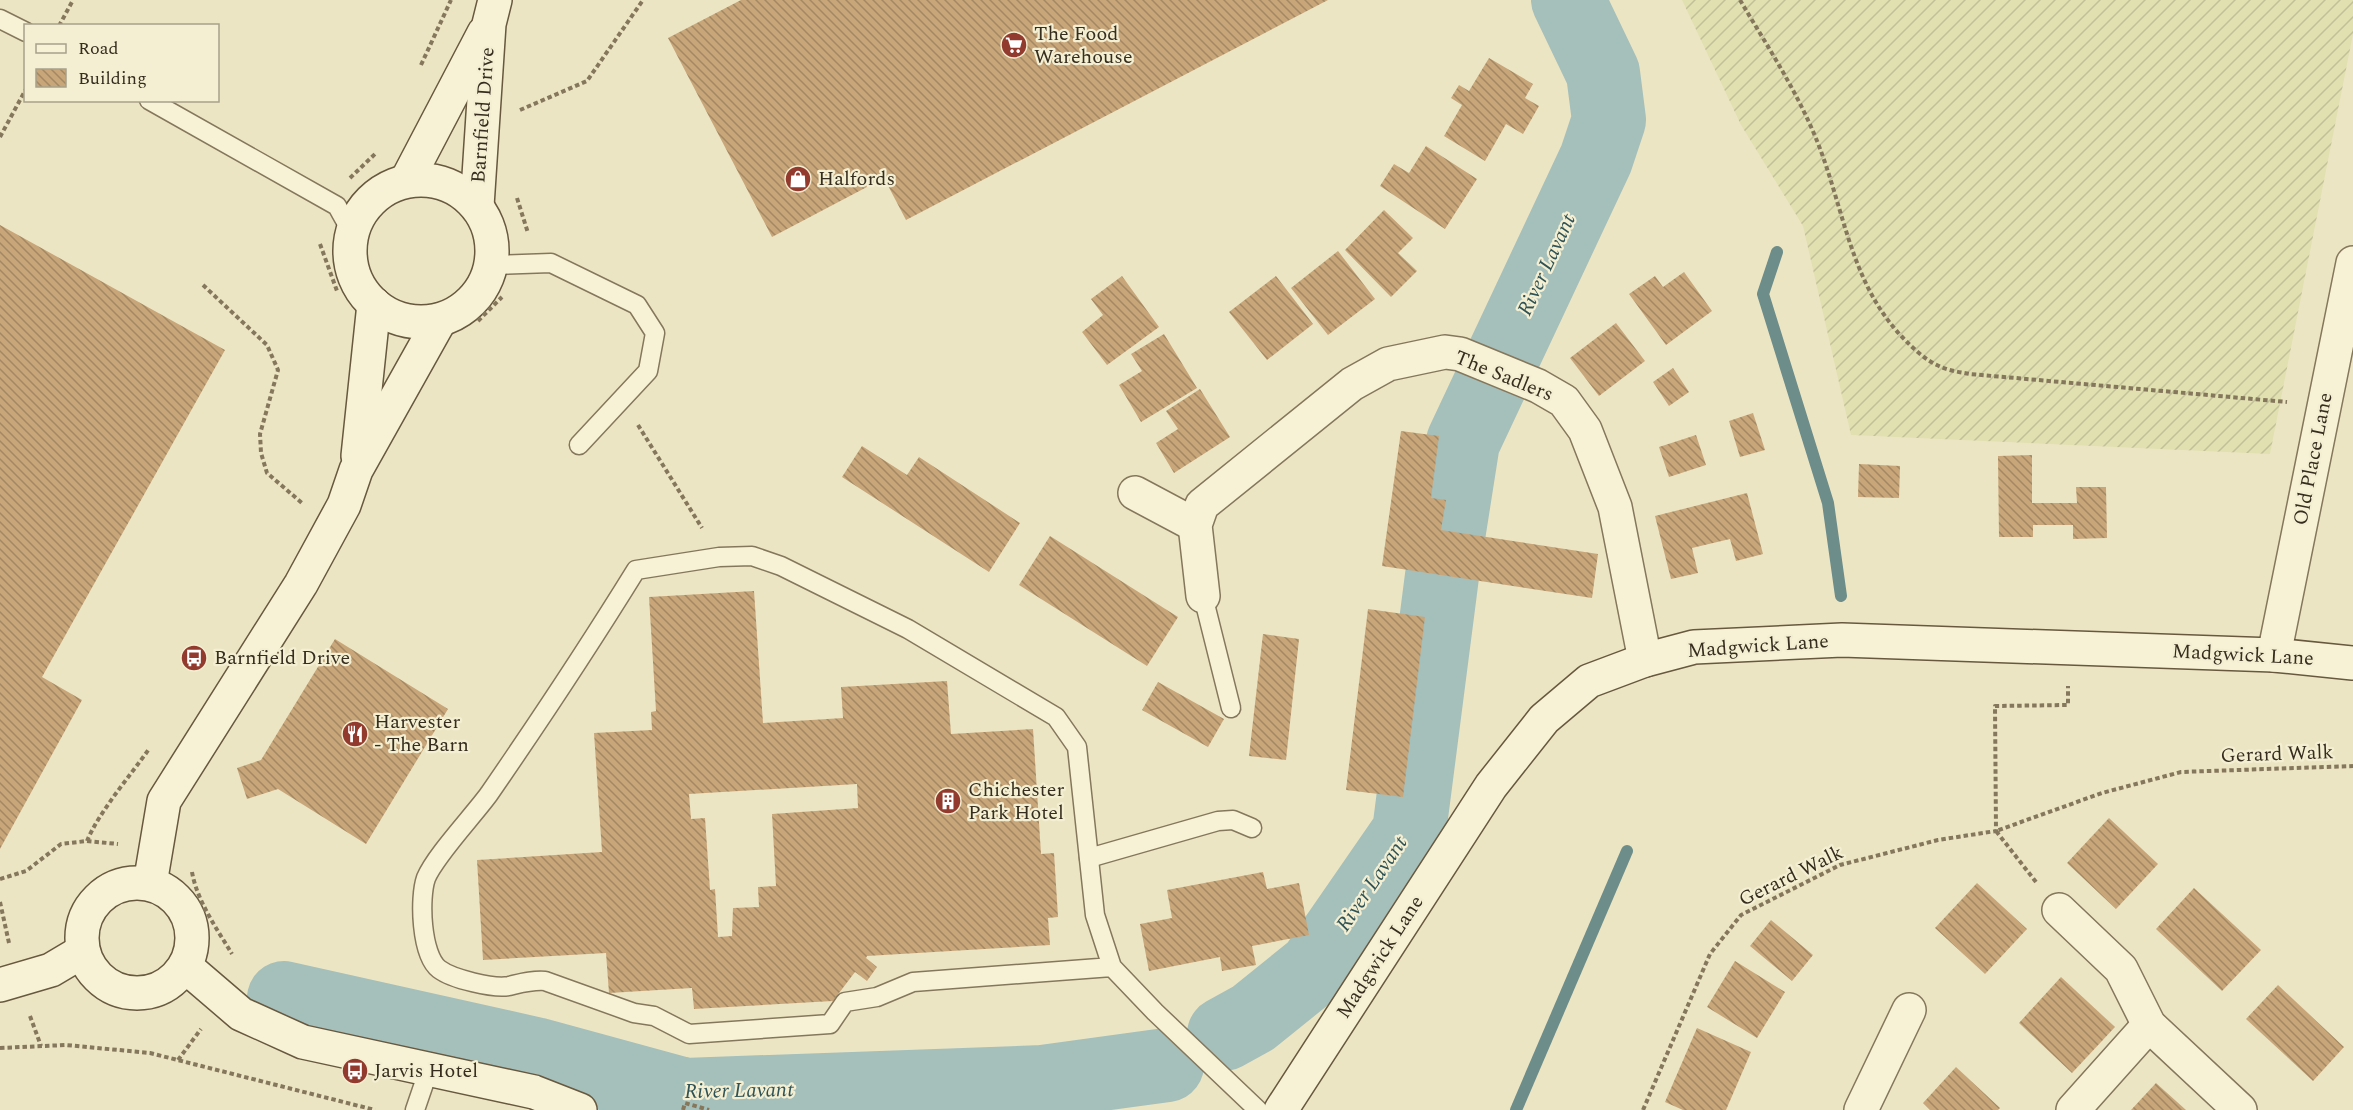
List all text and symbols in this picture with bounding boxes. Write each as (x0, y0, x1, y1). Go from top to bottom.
place label: The Food Warehouse (1034, 19, 1133, 72)
legend (24, 24, 219, 102)
supermarket icon: The Food Warehouse (999, 30, 1029, 60)
text: Road (78, 35, 119, 62)
street label: Barnfield Drive (463, 46, 503, 184)
text: Building (78, 65, 147, 92)
shop icon: Halfords (783, 164, 813, 194)
place label: Halfords (818, 164, 895, 194)
water label: River Lavant (1509, 208, 1585, 321)
street label: The Sadlers (1450, 343, 1558, 409)
street label: Old Place Lane (2285, 390, 2341, 528)
street label: Madgwick Lane (1686, 626, 1830, 666)
street label: Madgwick Lane (2171, 636, 2315, 674)
bus stop icon: Barnfield Drive (179, 643, 209, 673)
place label: Barnfield Drive (214, 643, 350, 673)
place label: Harvester - The Barn (374, 707, 469, 760)
restaurant icon: Harvester - The Barn (340, 719, 370, 749)
street label: Gerard Walk (2220, 737, 2334, 771)
place label: Chichester Park Hotel (968, 775, 1064, 828)
building icon: Chichester Park Hotel (933, 786, 963, 816)
water label: River Lavant (1328, 829, 1416, 938)
street label: Gerard Walk (1734, 838, 1848, 914)
street label: Madgwick Lane (1329, 889, 1431, 1025)
bus stop icon: Jarvis Hotel (340, 1056, 370, 1086)
place label: Jarvis Hotel (374, 1056, 478, 1086)
water label: River Lavant (684, 1074, 794, 1108)

